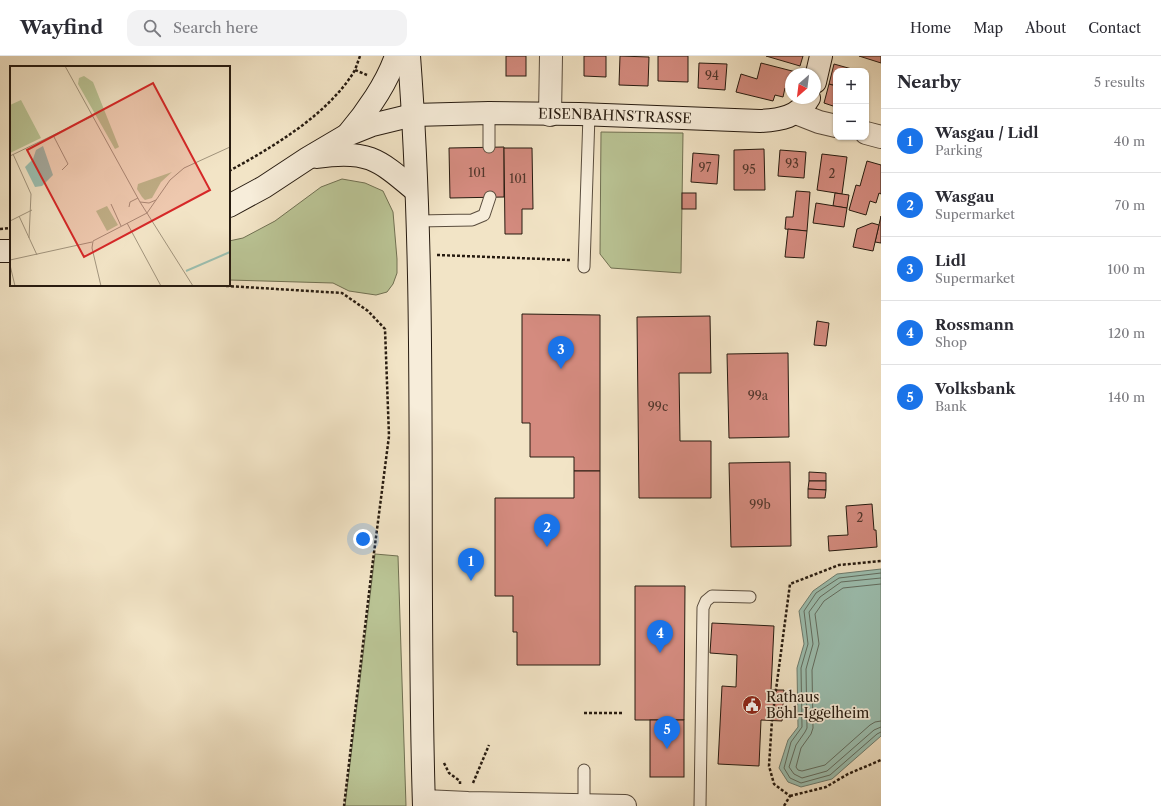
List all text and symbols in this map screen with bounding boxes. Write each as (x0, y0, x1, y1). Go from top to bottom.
search box (127, 10, 407, 46)
text: Wayfind (20, 16, 103, 39)
icon: search (141, 17, 163, 39)
text: Search here (173, 18, 258, 37)
text: Home (910, 19, 951, 37)
text: Map (973, 19, 1003, 37)
text: About (1025, 19, 1066, 37)
text: Contact (1088, 19, 1141, 37)
inset map (10, 66, 230, 286)
house number: 94 (705, 68, 719, 83)
north arrow (785, 68, 821, 104)
map controls (833, 68, 869, 140)
button: + (833, 68, 869, 104)
text: Nearby (897, 72, 961, 92)
text: 5 results (1094, 74, 1145, 90)
button: − (833, 104, 869, 140)
street label: EISENBAHNSTRASSE (538, 105, 692, 127)
text: Wasgau / Lidl (935, 123, 1039, 142)
text: 1 (907, 133, 913, 149)
text: 40 m (1114, 133, 1145, 149)
text: Parking (935, 142, 982, 158)
house number: 93 (785, 156, 799, 171)
house number: 97 (699, 160, 712, 175)
house number: 95 (742, 162, 756, 177)
house number: 101 (468, 165, 486, 180)
house number: 2 (829, 166, 836, 181)
house number: 101 (509, 171, 527, 186)
text: Wasgau (935, 187, 995, 206)
text: 2 (906, 197, 914, 213)
text: 70 m (1115, 197, 1145, 213)
text: Supermarket (935, 206, 1015, 222)
text: Lidl (935, 251, 966, 270)
text: 3 (906, 261, 914, 277)
text: 100 m (1107, 261, 1145, 277)
text: Supermarket (935, 270, 1015, 286)
text: Rossmann (935, 315, 1014, 334)
text: 4 (906, 325, 914, 341)
text: 120 m (1108, 325, 1145, 341)
text: Shop (935, 334, 967, 350)
pin: 3 (548, 336, 574, 369)
text: Volksbank (935, 379, 1015, 398)
house number: 99a (748, 388, 769, 403)
text: 5 (906, 389, 914, 405)
text: 140 m (1108, 389, 1145, 405)
text: Bank (935, 398, 967, 414)
house number: 99c (648, 399, 668, 414)
house number: 99b (749, 497, 771, 512)
house number: 2 (857, 510, 864, 525)
pin: 2 (534, 514, 560, 547)
your location (353, 529, 373, 549)
pin: 1 (458, 548, 484, 581)
pin: 4 (647, 620, 673, 653)
place label: Rathaus Böhl-Iggelheim (766, 688, 869, 722)
public building icon: Rathaus Böhl-Iggelheim (741, 694, 763, 716)
pin: 5 (654, 716, 680, 749)

